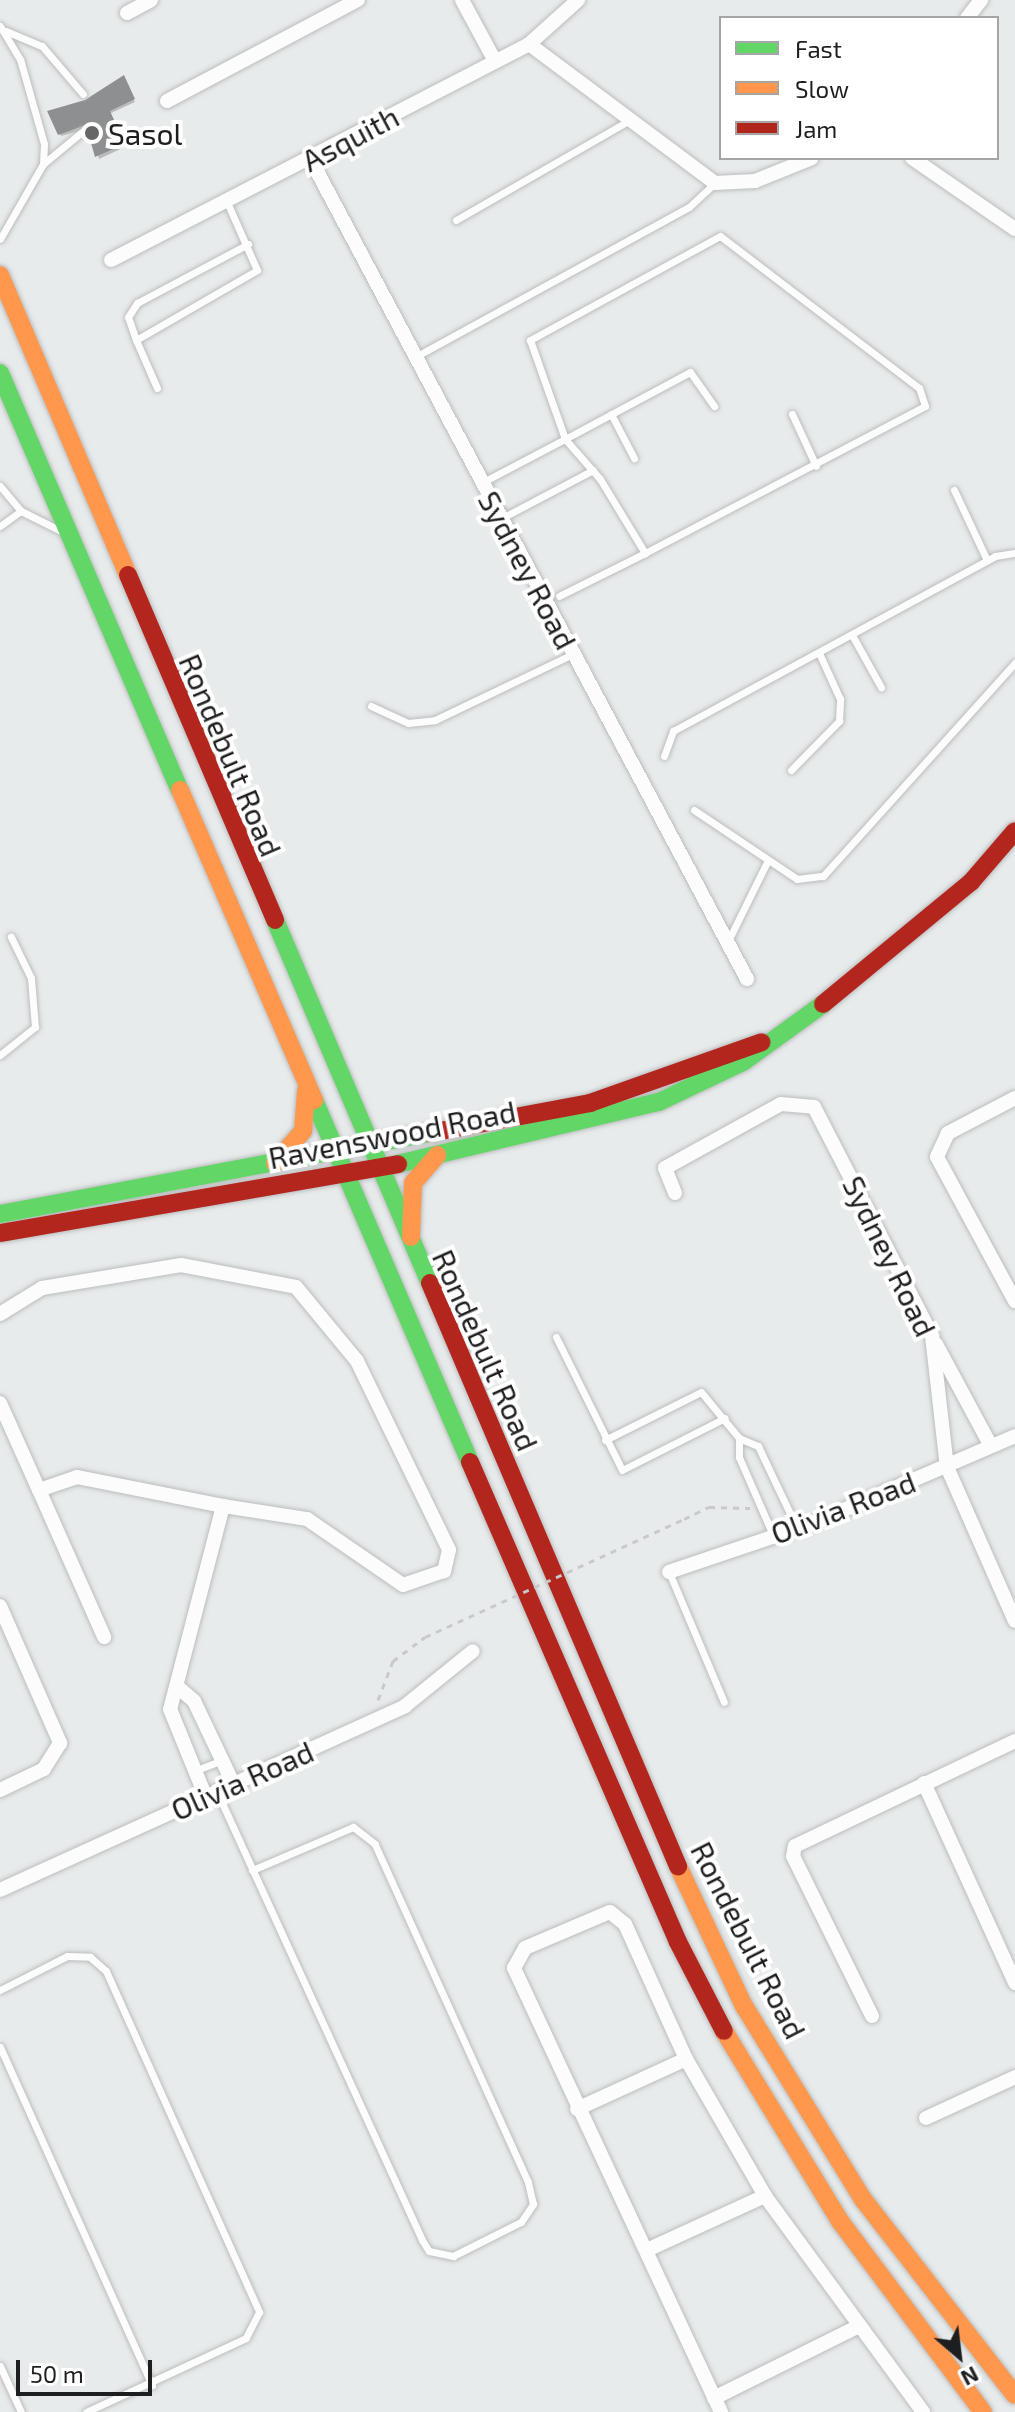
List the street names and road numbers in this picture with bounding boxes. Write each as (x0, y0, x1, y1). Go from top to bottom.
street label: Asquith (295, 98, 405, 178)
street label: Sydney Road (471, 484, 585, 656)
street label: Rondebult Road (172, 648, 290, 862)
street label: Ravenswood Road (265, 1092, 519, 1176)
street label: Sydney Road (836, 1170, 944, 1342)
street label: Rondebult Road (426, 1244, 546, 1456)
street label: Olivia Road (766, 1463, 920, 1551)
street label: Olivia Road (165, 1733, 319, 1827)
street label: Rondebult Road (684, 1835, 814, 2045)

